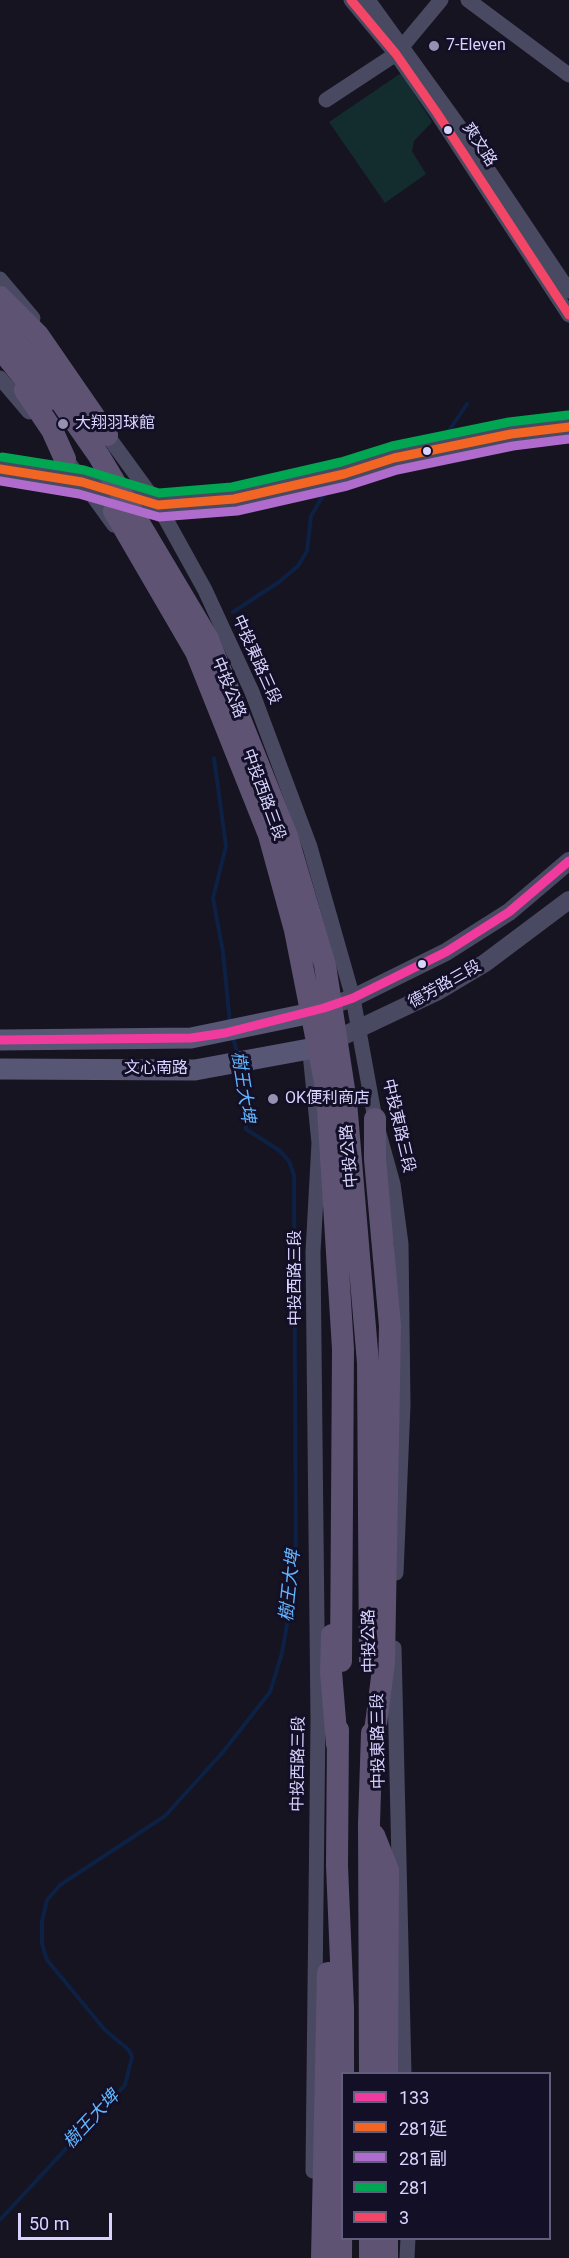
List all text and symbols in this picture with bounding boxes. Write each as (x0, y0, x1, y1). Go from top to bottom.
place label: 7-Eleven (446, 36, 506, 56)
marker: 7-Eleven (427, 39, 441, 53)
street label: 爽文路 (458, 120, 500, 170)
unlabelled marker (442, 124, 454, 136)
place label: 大翔羽球館 (75, 414, 155, 434)
marker: 大翔羽球館 (56, 417, 70, 431)
unlabelled marker (421, 445, 433, 457)
street label: 中投東路三段 (228, 612, 284, 708)
street label: 中投公路 (207, 655, 249, 721)
street label: 中投西路三段 (238, 747, 288, 843)
street label: 德芳路三段 (405, 957, 485, 1013)
unlabelled marker (416, 958, 428, 970)
water label: 樹王大埤 (226, 1050, 258, 1124)
street label: 文心南路 (124, 1059, 188, 1079)
street label: 中投東路三段 (378, 1077, 418, 1175)
place label: OK便利商店 (285, 1089, 370, 1109)
marker: OK便利商店 (266, 1092, 280, 1106)
street label: 中投公路 (338, 1123, 362, 1189)
street label: 中投西路三段 (286, 1230, 306, 1326)
water label: 樹王大埤 (276, 1549, 306, 1623)
street label: 中投公路 (360, 1609, 380, 1673)
street label: 中投東路三段 (369, 1693, 389, 1789)
street label: 中投西路三段 (289, 1716, 309, 1812)
legend (341, 2072, 551, 2240)
water label: 樹王大埤 (60, 2086, 124, 2154)
text: 133 (399, 2087, 429, 2108)
text: 281延 (399, 2118, 447, 2139)
text: 281副 (399, 2148, 447, 2169)
text: 281 (399, 2177, 429, 2198)
scale bar (21, 2201, 116, 2239)
text: 3 (399, 2207, 409, 2228)
text: 50 m (29, 2213, 69, 2234)

